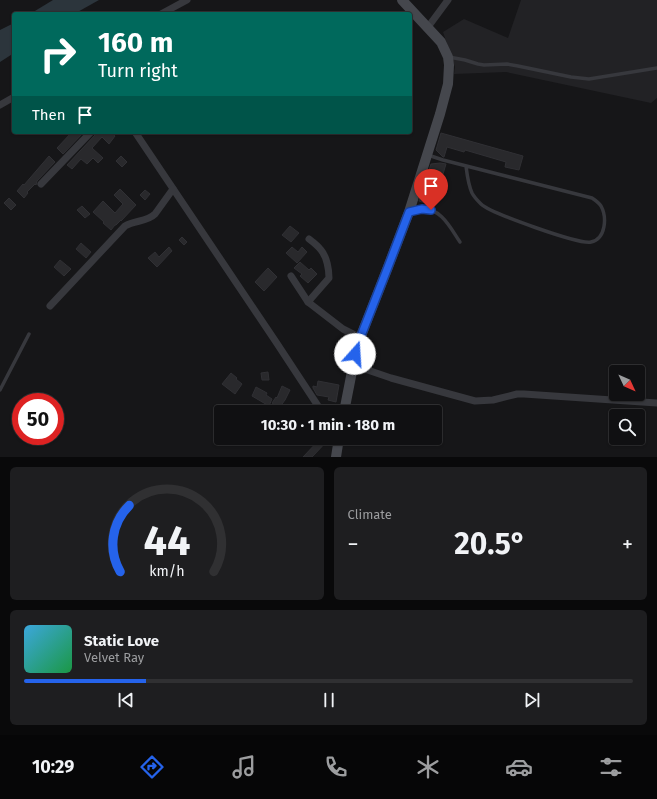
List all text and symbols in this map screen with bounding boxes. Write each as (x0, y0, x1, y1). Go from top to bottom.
text: 160 m (98, 26, 173, 59)
icon: right (32, 28, 84, 80)
text: Turn right (98, 60, 178, 82)
icon: arrive (74, 104, 96, 126)
text: Then (32, 106, 66, 124)
pin (414, 169, 448, 210)
icon: arrive (420, 175, 442, 197)
position arrow (334, 333, 376, 375)
north arrow (609, 365, 645, 401)
map controls (609, 365, 645, 445)
speed limit sign: 50 (12, 393, 64, 445)
button: search (609, 409, 645, 445)
text: 10:30 · 1 min · 180 m (261, 416, 395, 434)
text: Climate (348, 507, 392, 522)
text: 44 (143, 515, 190, 565)
text: 20.5° (454, 526, 526, 562)
text: − (348, 531, 359, 558)
text: + (622, 531, 633, 558)
text: km/h (149, 562, 184, 579)
text: Static Love (84, 632, 159, 650)
text: Velvet Ray (84, 650, 144, 665)
icon: previous (115, 689, 137, 711)
icon: pause (318, 689, 340, 711)
icon: next (521, 689, 543, 711)
icon: directions (138, 753, 166, 781)
icon: music (230, 753, 258, 781)
icon: phone (322, 753, 350, 781)
icon: climate (414, 753, 442, 781)
icon: car (505, 753, 533, 781)
icon: filters (597, 753, 625, 781)
text: 10:29 (32, 756, 74, 778)

